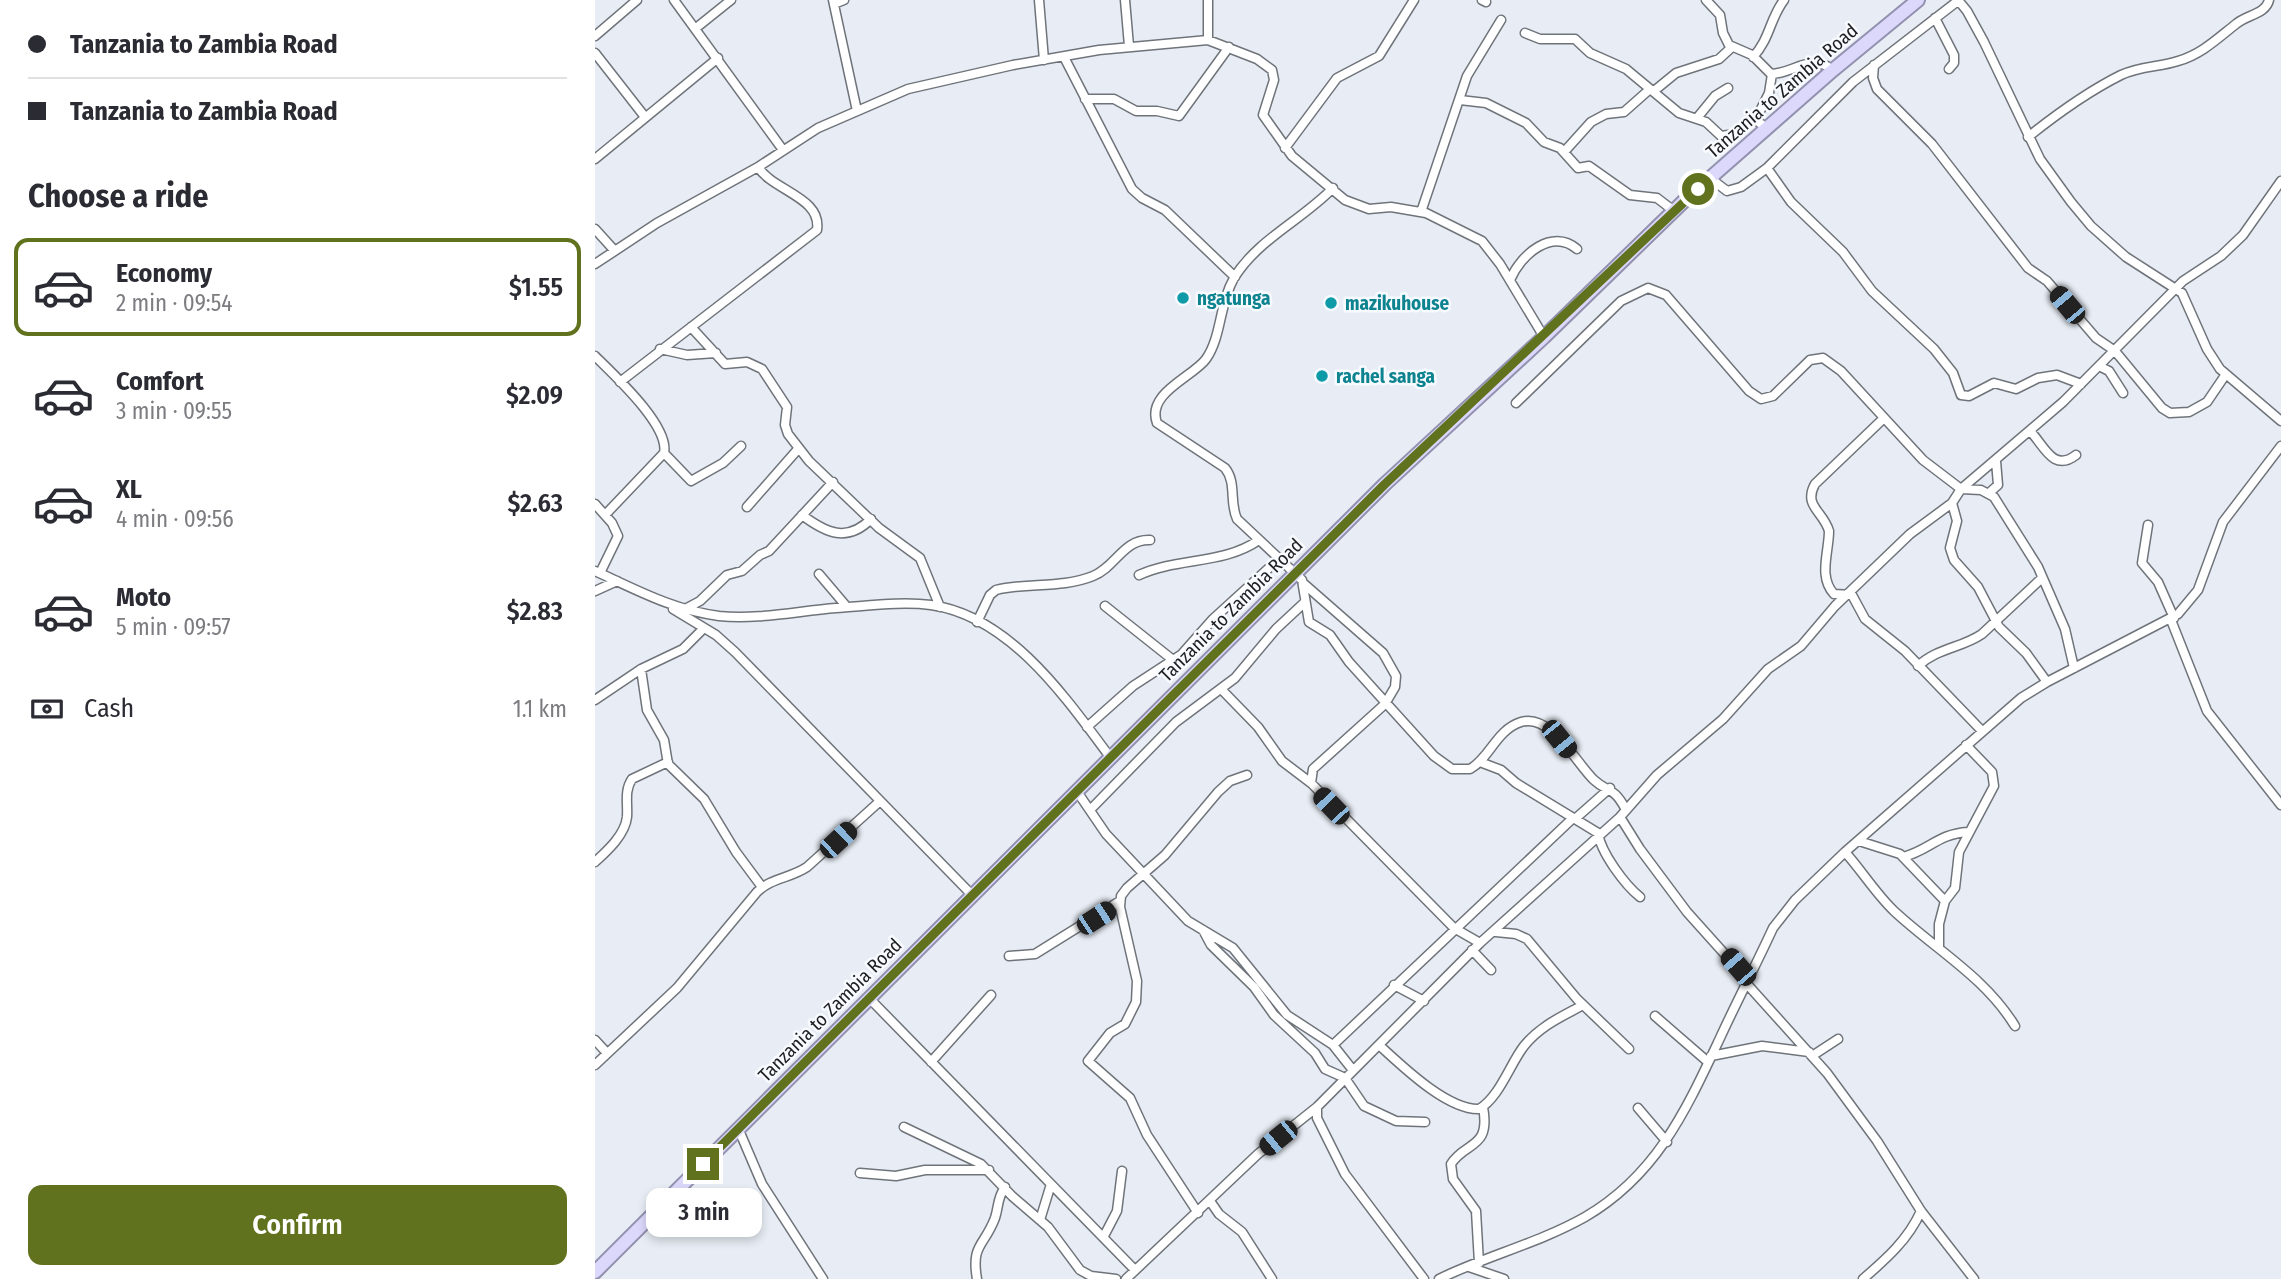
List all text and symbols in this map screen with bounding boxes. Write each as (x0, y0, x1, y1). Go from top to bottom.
street label: Tanzania to Zambia Road (1701, 19, 1863, 163)
text: Tanzania to Zambia Road (70, 29, 338, 60)
text: Tanzania to Zambia Road (70, 96, 338, 127)
route start (1682, 173, 1714, 205)
text: Choose a ride (28, 177, 209, 215)
icon: car (32, 256, 95, 319)
text: Economy (116, 258, 212, 289)
text: $1.55 (509, 272, 563, 303)
car (2046, 282, 2089, 328)
place label: ngatunga (1197, 287, 1270, 310)
text: 2 min · 09:54 (116, 289, 232, 317)
marker: ngatunga (1175, 290, 1191, 306)
place label: mazikuhouse (1345, 292, 1449, 315)
marker: mazikuhouse (1323, 295, 1339, 311)
icon: car (32, 364, 95, 427)
place label: rachel sanga (1336, 365, 1435, 388)
text: Comfort (116, 366, 204, 397)
marker: rachel sanga (1314, 368, 1330, 384)
text: $2.09 (506, 380, 563, 411)
text: 3 min · 09:55 (116, 397, 232, 425)
icon: car (32, 472, 95, 535)
text: XL (116, 474, 142, 505)
text: $2.63 (507, 488, 563, 519)
text: 4 min · 09:56 (116, 505, 234, 533)
street label: Tanzania to Zambia Road (1154, 533, 1308, 687)
icon: car (32, 580, 95, 643)
text: Moto (116, 582, 171, 613)
text: $2.83 (507, 596, 563, 627)
text: 5 min · 09:57 (116, 613, 231, 641)
icon: cash (28, 690, 66, 728)
text: Cash (84, 693, 134, 724)
text: 1.1 km (513, 695, 567, 723)
car (1538, 716, 1581, 762)
car (1309, 784, 1354, 828)
car (816, 818, 861, 862)
car (1073, 898, 1120, 938)
street label: Tanzania to Zambia Road (753, 933, 907, 1087)
car (1717, 944, 1760, 990)
car (1256, 1117, 1301, 1159)
route end (687, 1148, 719, 1180)
button: Confirm (28, 1185, 567, 1265)
callout: 3 min (645, 1188, 761, 1238)
text: 3 min (678, 1198, 730, 1226)

